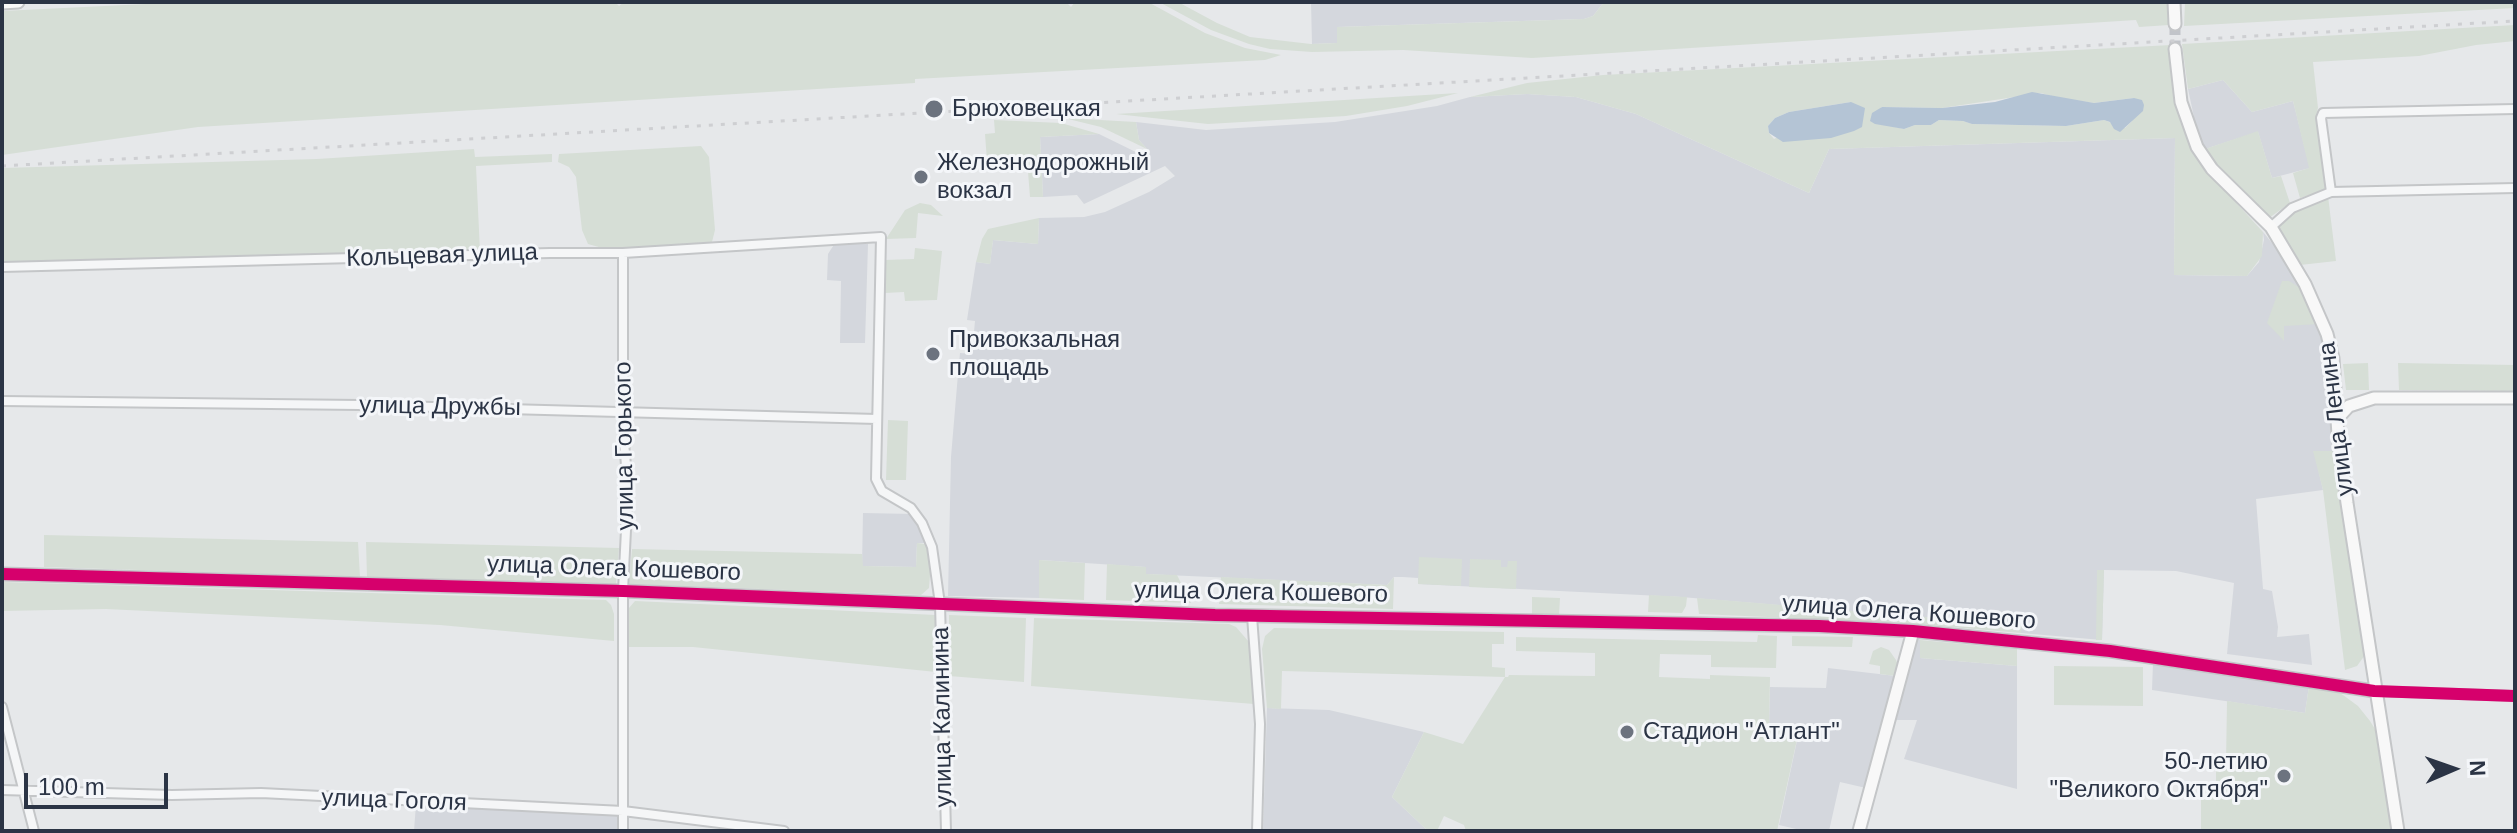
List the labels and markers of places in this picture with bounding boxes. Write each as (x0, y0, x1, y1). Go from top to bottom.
place label: Брюховецкая (952, 95, 1101, 123)
marker: Брюховецкая (923, 98, 945, 120)
place label: Железнодорожный вокзал (937, 149, 1149, 205)
marker: Железнодорожный вокзал (912, 168, 930, 186)
place label: Привокзальная площадь (949, 326, 1120, 382)
marker: Привокзальная площадь (924, 345, 942, 363)
place label: Стадион "Атлант" (1643, 718, 1840, 746)
marker: Стадион "Атлант" (1618, 723, 1636, 741)
place label: 50-летию "Великого Октября" (2049, 748, 2268, 804)
marker: 50-летию "Великого Октября" (2275, 767, 2293, 785)

